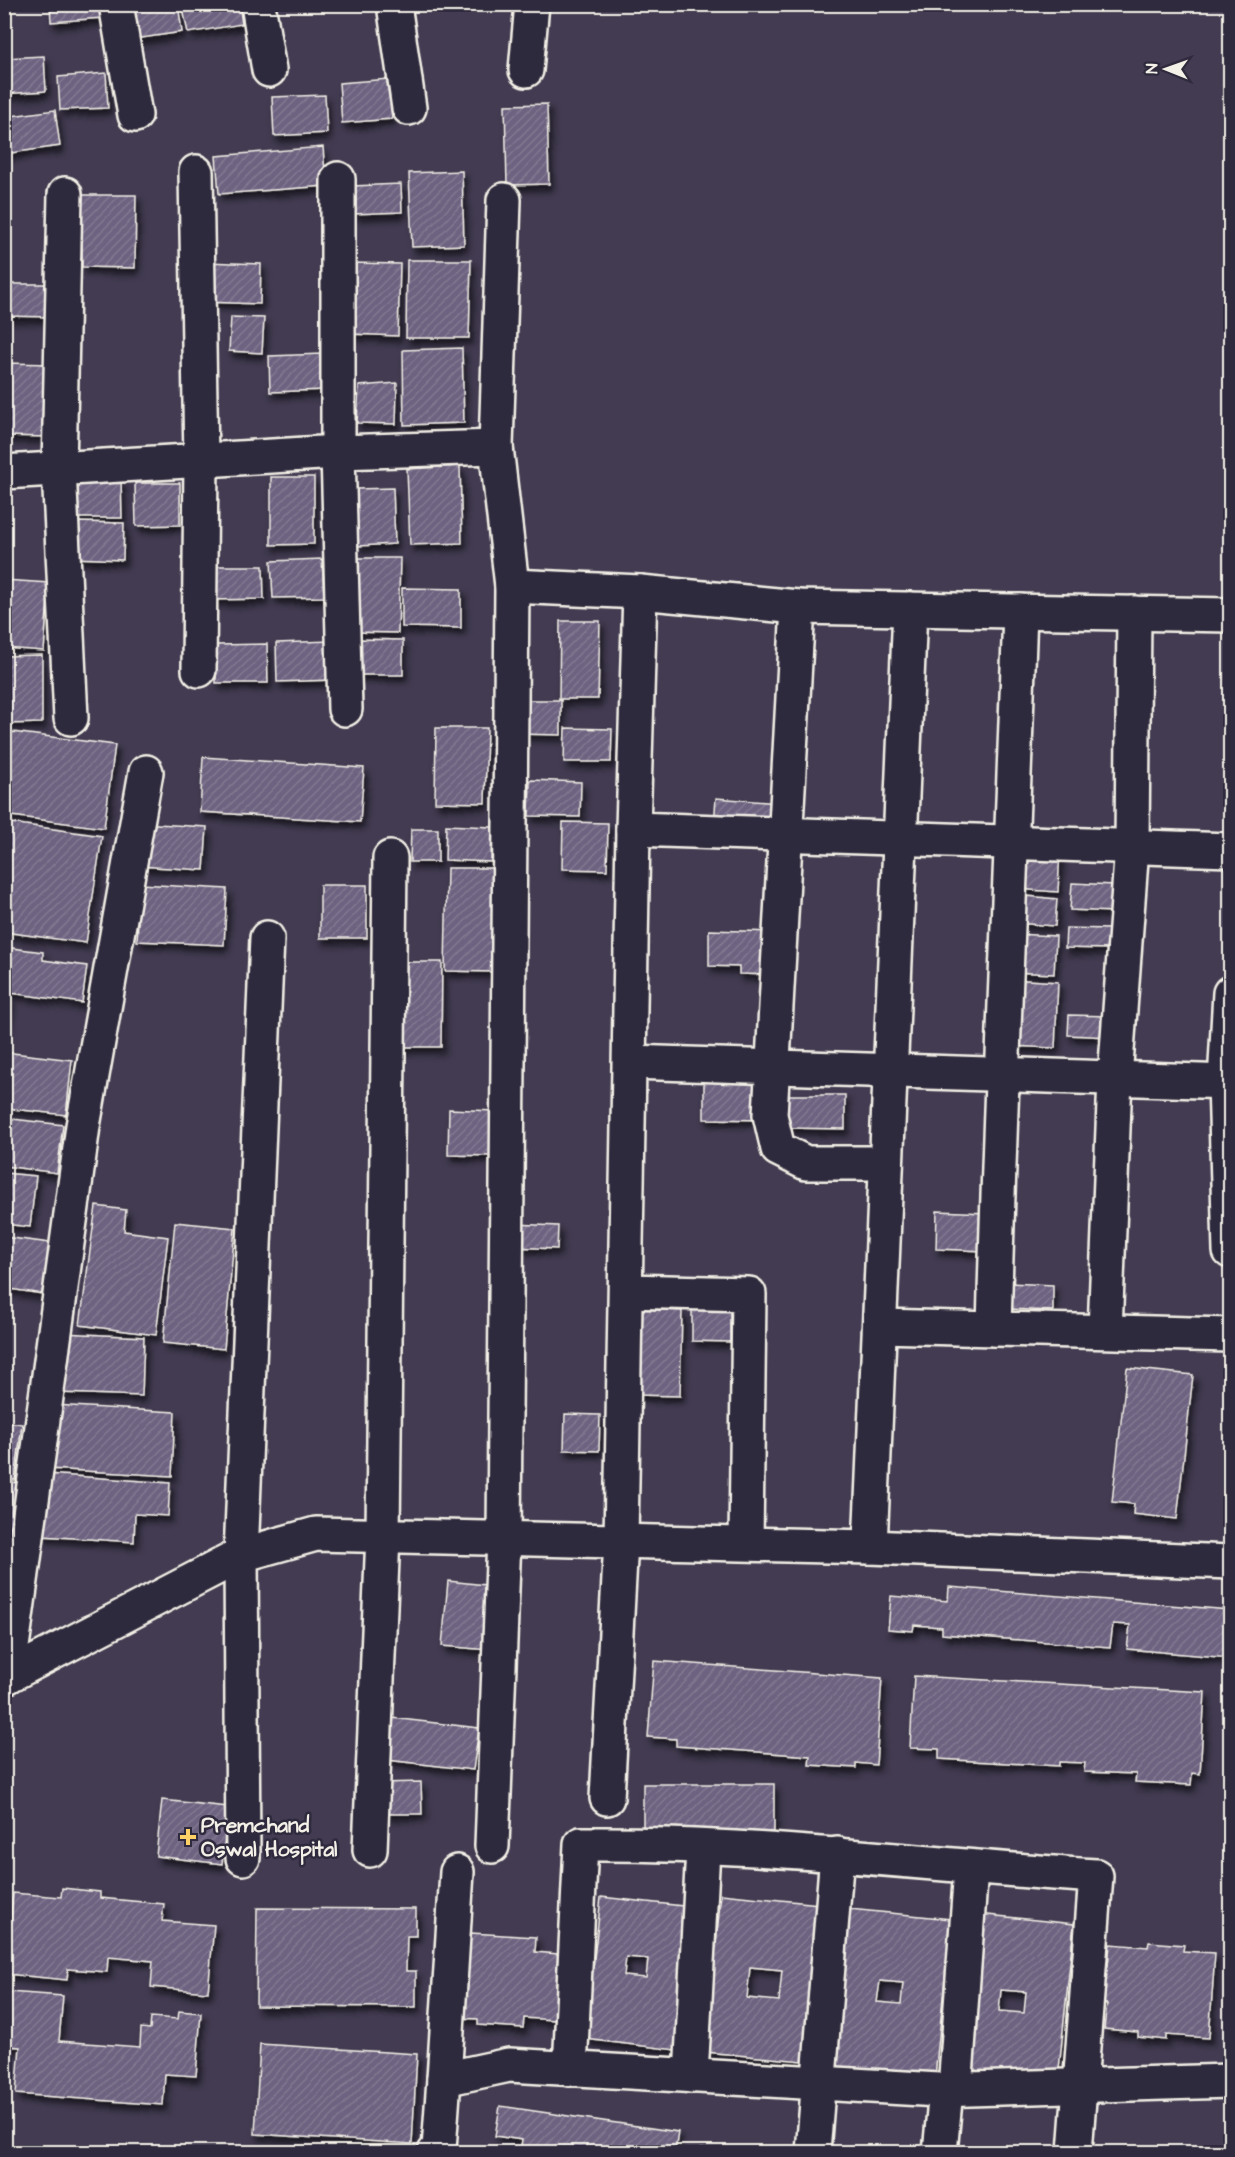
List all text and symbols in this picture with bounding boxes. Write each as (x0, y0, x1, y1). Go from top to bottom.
north arrow (1136, 39, 1196, 99)
text: N (1141, 64, 1163, 74)
place label: Premchand Oswal Hospital (201, 1811, 338, 1865)
marker: Premchand Oswal Hospital (179, 1828, 197, 1846)

